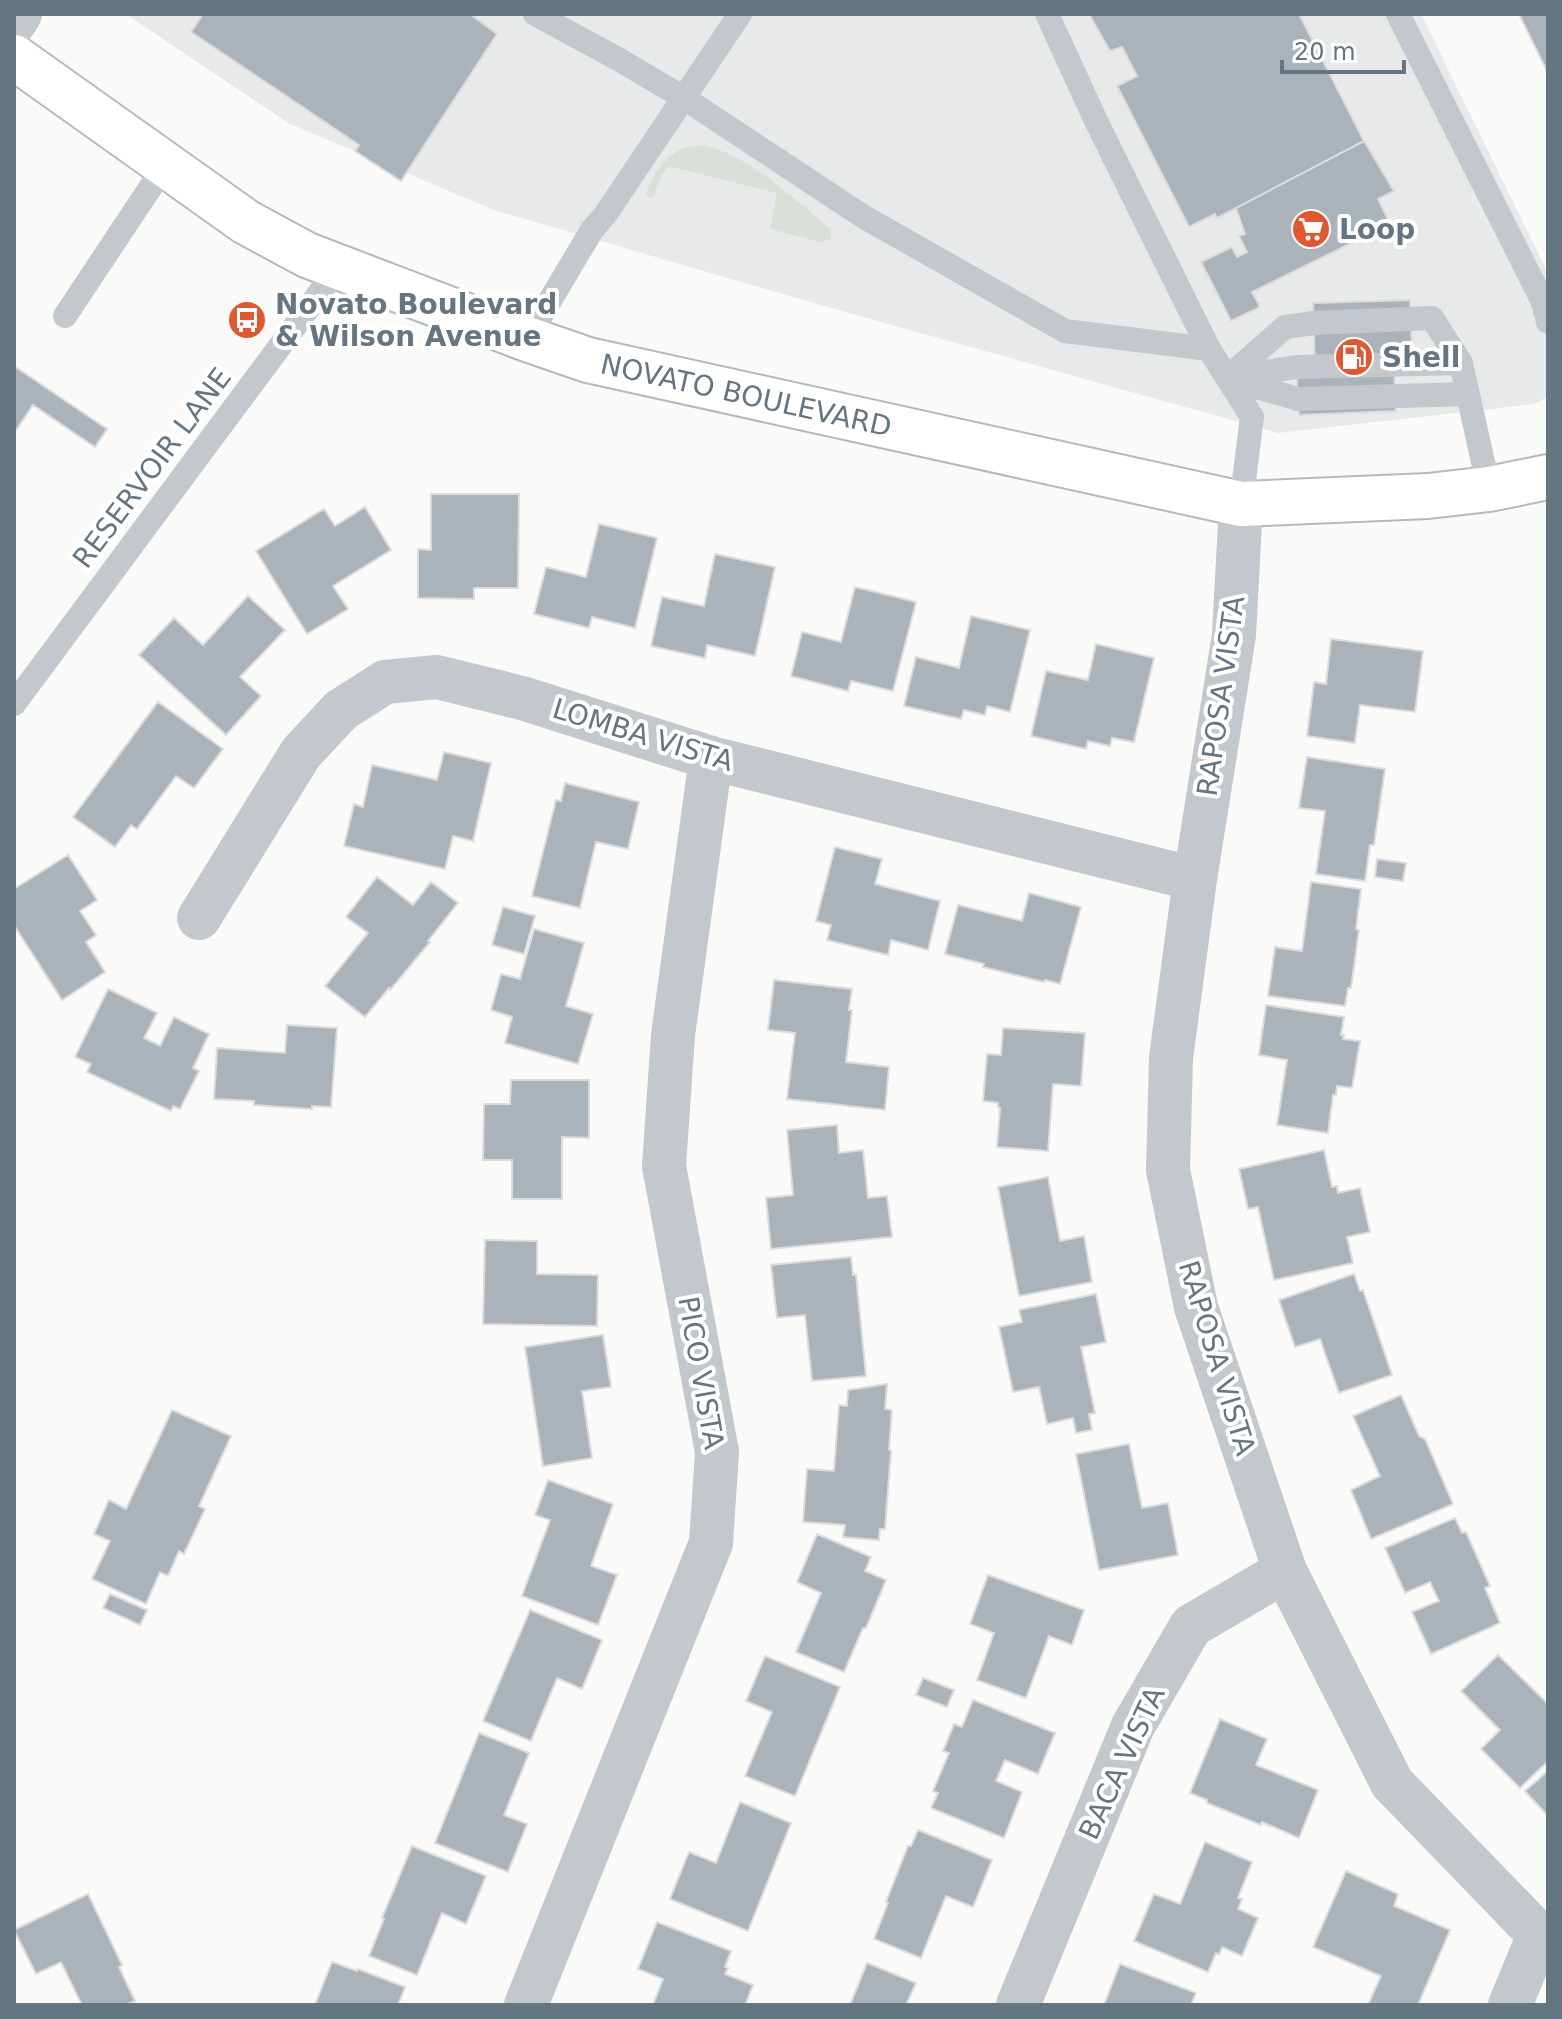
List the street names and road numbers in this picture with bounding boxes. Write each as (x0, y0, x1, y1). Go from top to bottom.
street label: NOVATO BOULEVARD (598, 347, 895, 443)
street label: RESERVOIR LANE (66, 361, 238, 575)
street label: RAPOSA VISTA (1191, 594, 1251, 798)
street label: LOMBA VISTA (549, 692, 737, 778)
street label: RAPOSA VISTA (1172, 1257, 1262, 1459)
street label: PICO VISTA (671, 1294, 731, 1452)
street label: BACA VISTA (1072, 1681, 1172, 1845)

